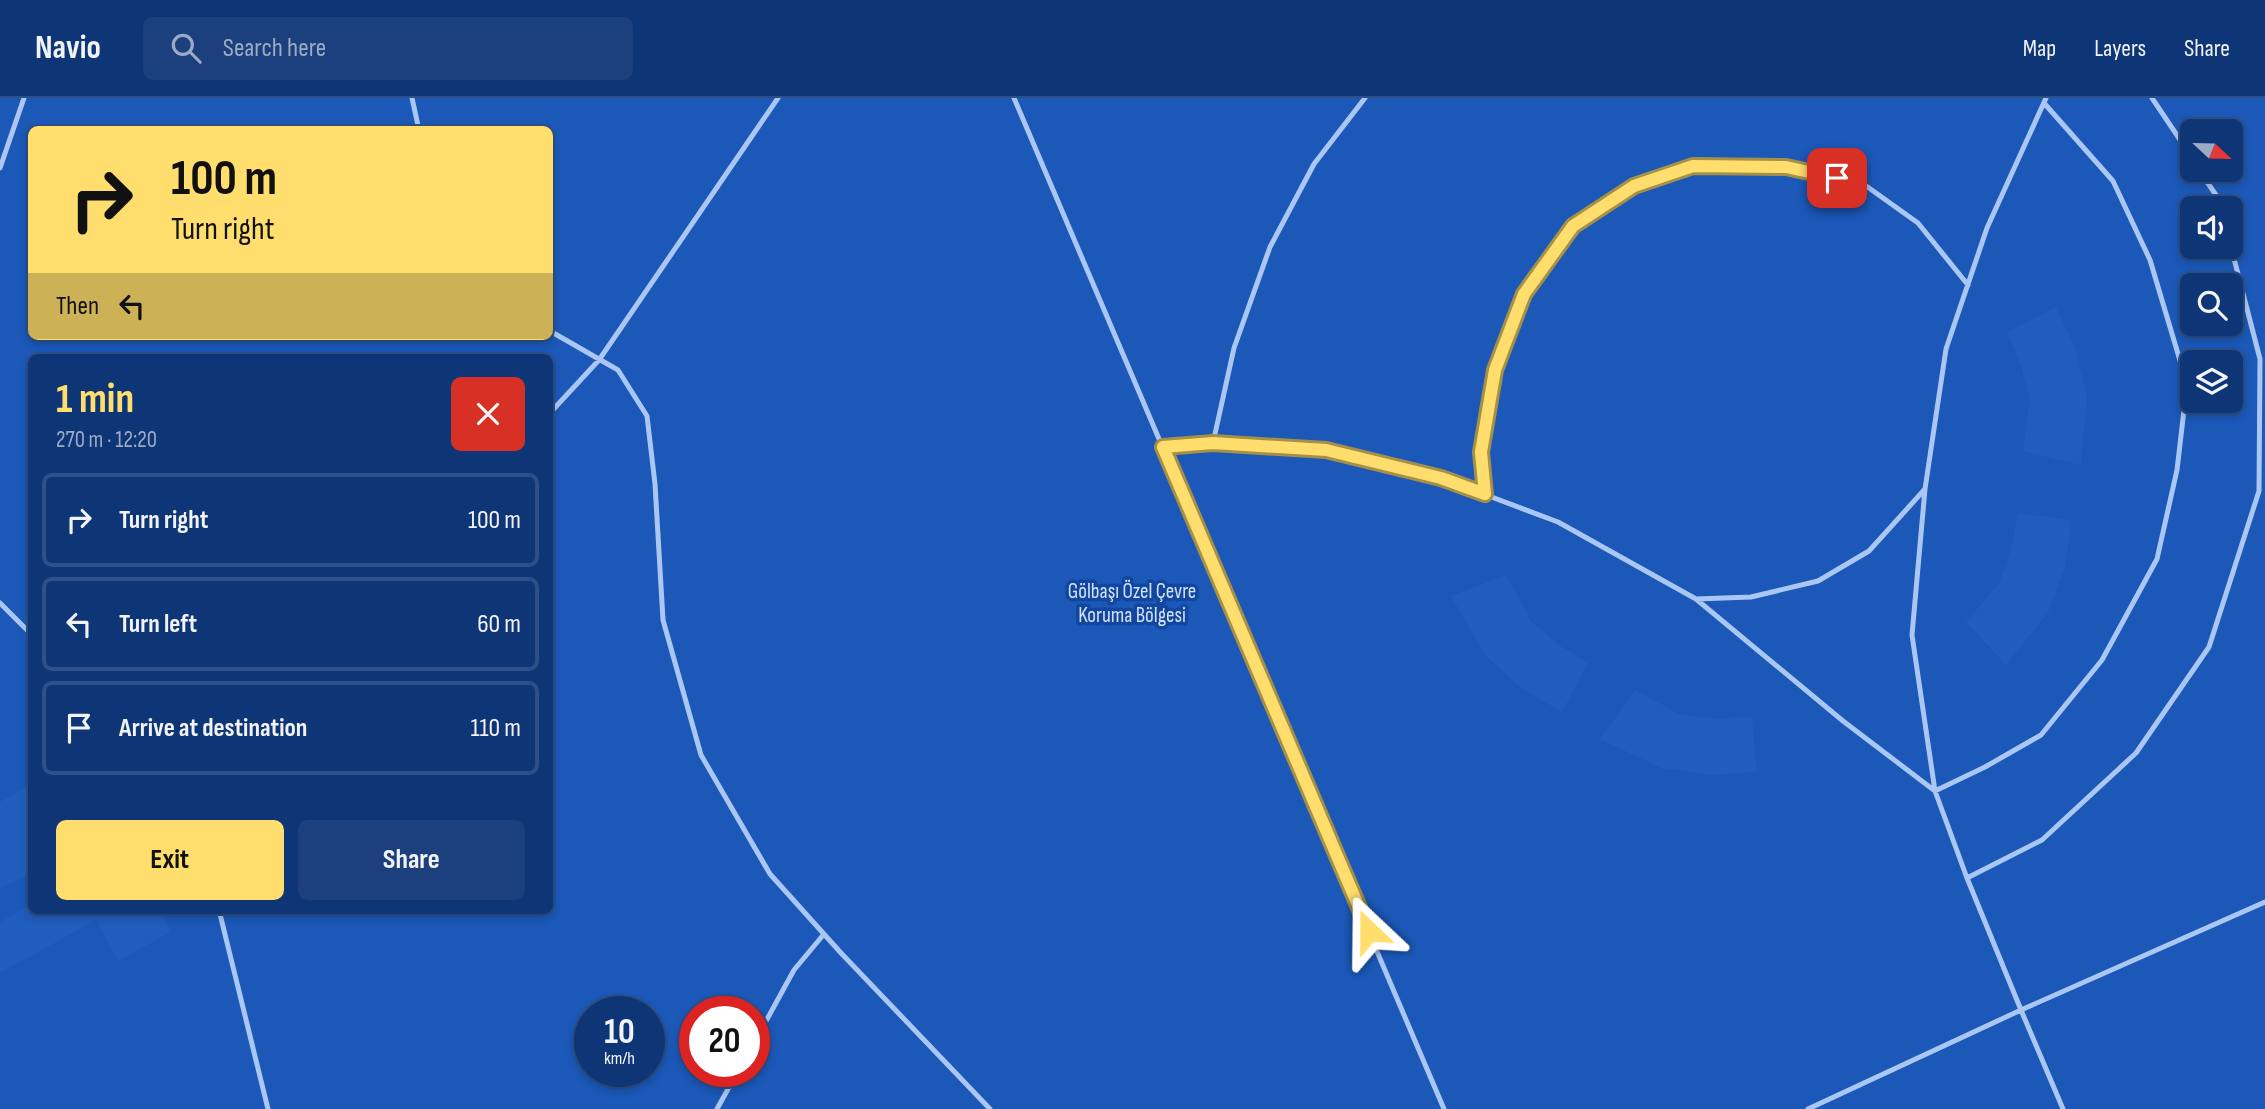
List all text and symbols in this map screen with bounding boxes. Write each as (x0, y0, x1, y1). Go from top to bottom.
search box (143, 17, 633, 80)
text: Navio (35, 28, 101, 68)
icon: search (167, 29, 205, 67)
text: Search here (223, 33, 326, 64)
text: Map (2023, 34, 2056, 63)
text: Layers (2094, 34, 2146, 63)
text: Share (2184, 34, 2230, 63)
north arrow (2180, 119, 2244, 182)
map controls (2180, 119, 2243, 413)
pin (1807, 148, 1867, 208)
text: 100 m (171, 150, 277, 209)
icon: right (56, 154, 147, 245)
icon: arrive (1818, 159, 1856, 197)
button: sound (2180, 196, 2243, 259)
text: Turn right (171, 210, 275, 249)
button: search (2180, 273, 2243, 336)
icon: left (113, 287, 151, 325)
text: Then (56, 291, 99, 322)
button: layers (2180, 350, 2243, 413)
text: 1 min (56, 374, 134, 425)
button: close (451, 377, 525, 451)
text: 270 m · 12:20 (56, 426, 157, 454)
icon: right (60, 501, 98, 539)
text: Turn right (119, 505, 208, 536)
text: 100 m (468, 505, 521, 536)
park label: Gölbaşı Özel Çevre Koruma Bölgesi (1068, 579, 1196, 628)
icon: left (60, 605, 98, 643)
text: Turn left (119, 609, 197, 640)
text: 60 m (477, 609, 521, 640)
icon: arrive (60, 709, 98, 747)
text: Arrive at destination (119, 713, 307, 744)
text: 110 m (470, 713, 521, 744)
button: Exit (56, 820, 284, 900)
button: Share (298, 820, 525, 900)
position arrow (1332, 894, 1406, 968)
speed limit sign: 20 (679, 996, 770, 1087)
text: 10 (604, 1011, 635, 1054)
text: km/h (604, 1048, 635, 1069)

